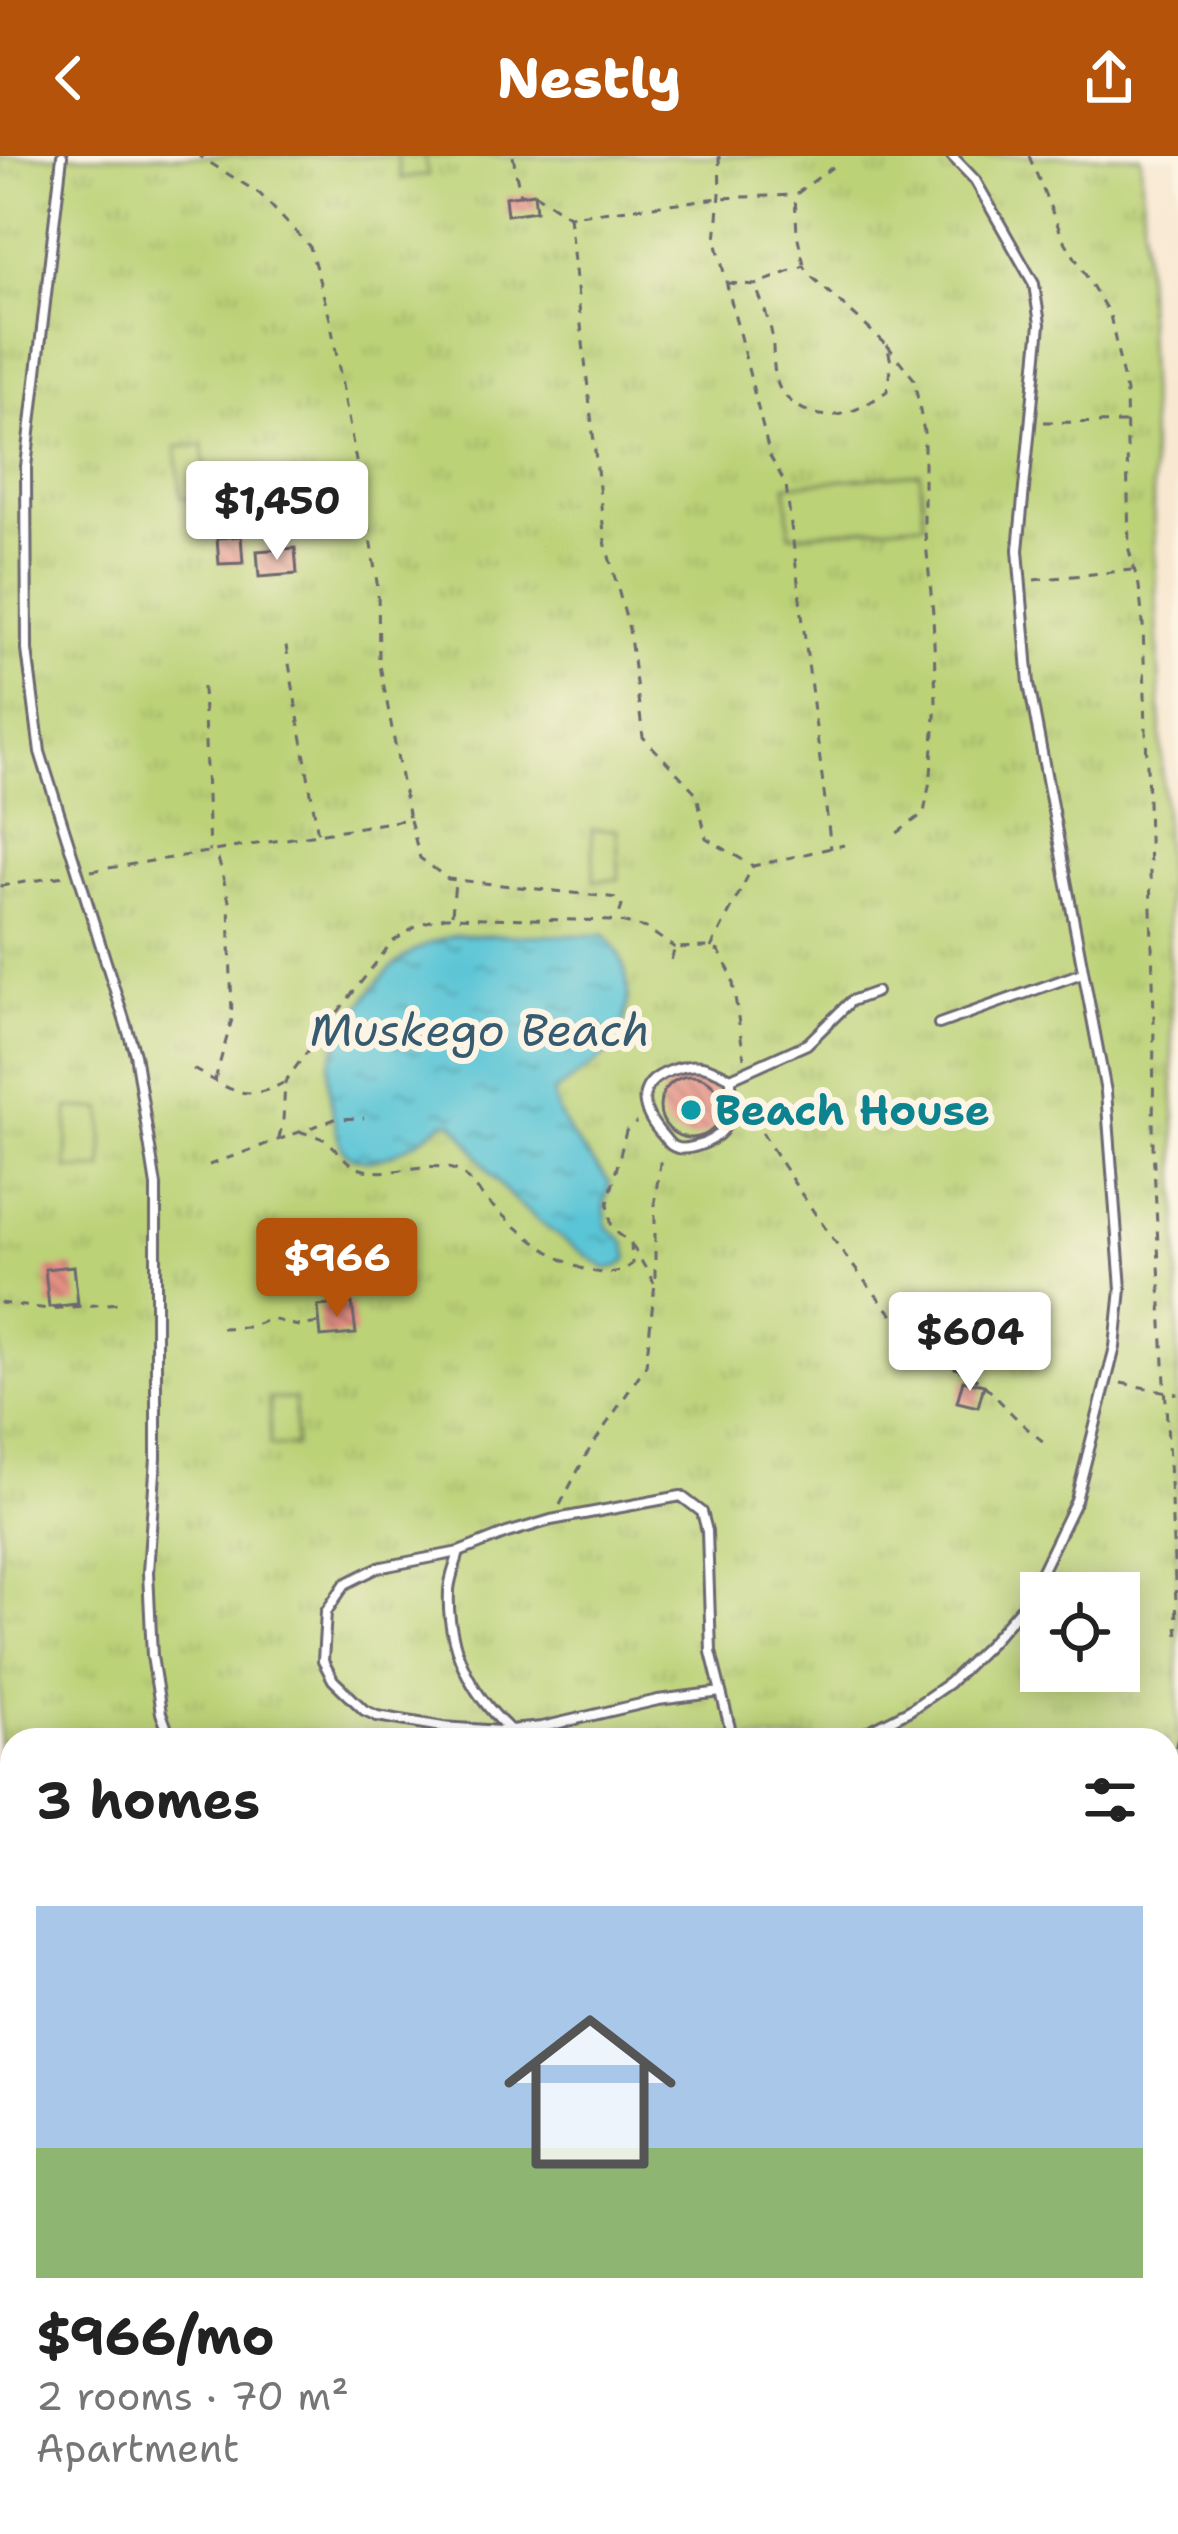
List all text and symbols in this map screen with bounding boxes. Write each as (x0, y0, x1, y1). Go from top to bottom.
text: Nestly (497, 42, 681, 114)
icon: back (36, 45, 102, 111)
icon: share (1076, 45, 1142, 111)
pin: $1,450 (179, 461, 375, 563)
text: $1,450 (213, 474, 341, 526)
water label: Muskego Beach (310, 1000, 650, 1060)
place label: Beach House (715, 1082, 990, 1138)
marker: Beach House (678, 1097, 704, 1123)
pin: $966 (266, 1218, 408, 1320)
text: $966 (283, 1231, 391, 1283)
pin: $604 (899, 1292, 1041, 1394)
text: $604 (916, 1305, 1024, 1357)
map controls (1020, 1572, 1140, 1692)
button: locate (1020, 1572, 1140, 1692)
text: 3 homes (36, 1766, 260, 1834)
icon: filters (1077, 1767, 1143, 1833)
icon: home (482, 1984, 698, 2200)
text: $966/mo (36, 2302, 275, 2370)
text: 2 rooms · 70 m² (36, 2370, 349, 2422)
text: Apartment (36, 2422, 239, 2474)

